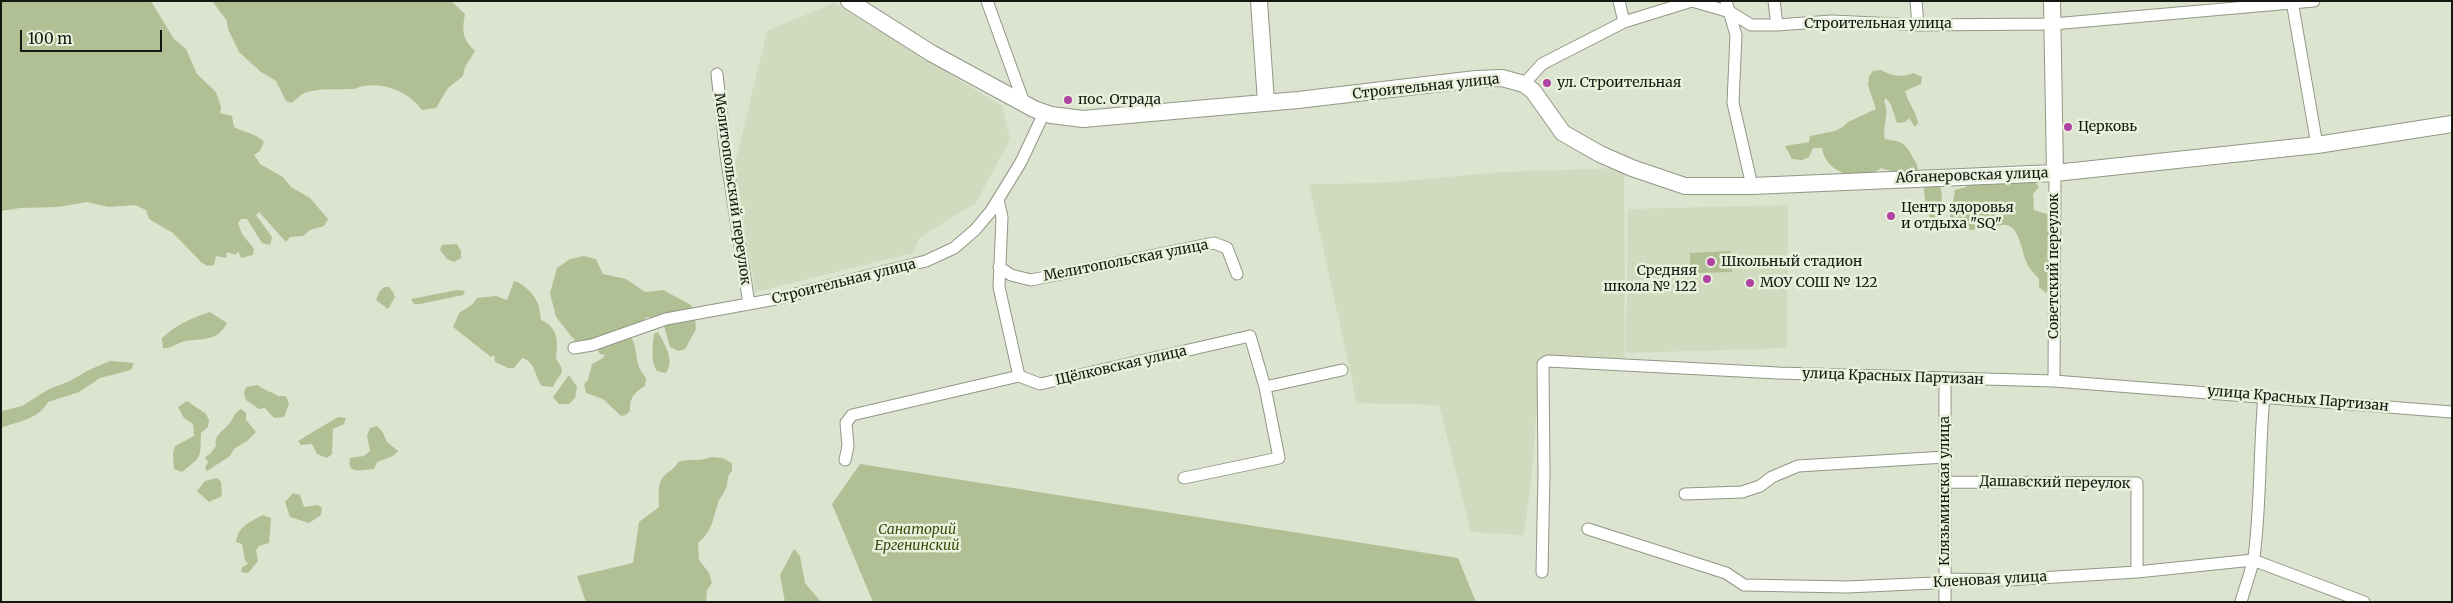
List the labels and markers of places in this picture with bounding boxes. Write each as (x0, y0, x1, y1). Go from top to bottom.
place label: ул. Строительная (1557, 75, 1681, 91)
marker: ул. Строительная (1541, 77, 1553, 89)
place label: пос. Отрада (1078, 92, 1161, 108)
marker: пос. Отрада (1062, 94, 1074, 106)
place label: Церковь (2078, 119, 2137, 135)
marker: Церковь (2062, 121, 2074, 133)
place label: Центр здоровья и отдыха "SQ" (1901, 200, 2014, 232)
marker: Центр здоровья и отдыха "SQ" (1885, 210, 1897, 222)
place label: Школьный стадион (1721, 254, 1862, 270)
marker: Школьный стадион (1705, 256, 1717, 268)
place label: Средняя школа № 122 (1603, 263, 1697, 296)
marker: Средняя школа № 122 (1701, 273, 1713, 285)
place label: МОУ СОШ № 122 (1760, 275, 1878, 291)
marker: МОУ СОШ № 122 (1744, 277, 1756, 289)

